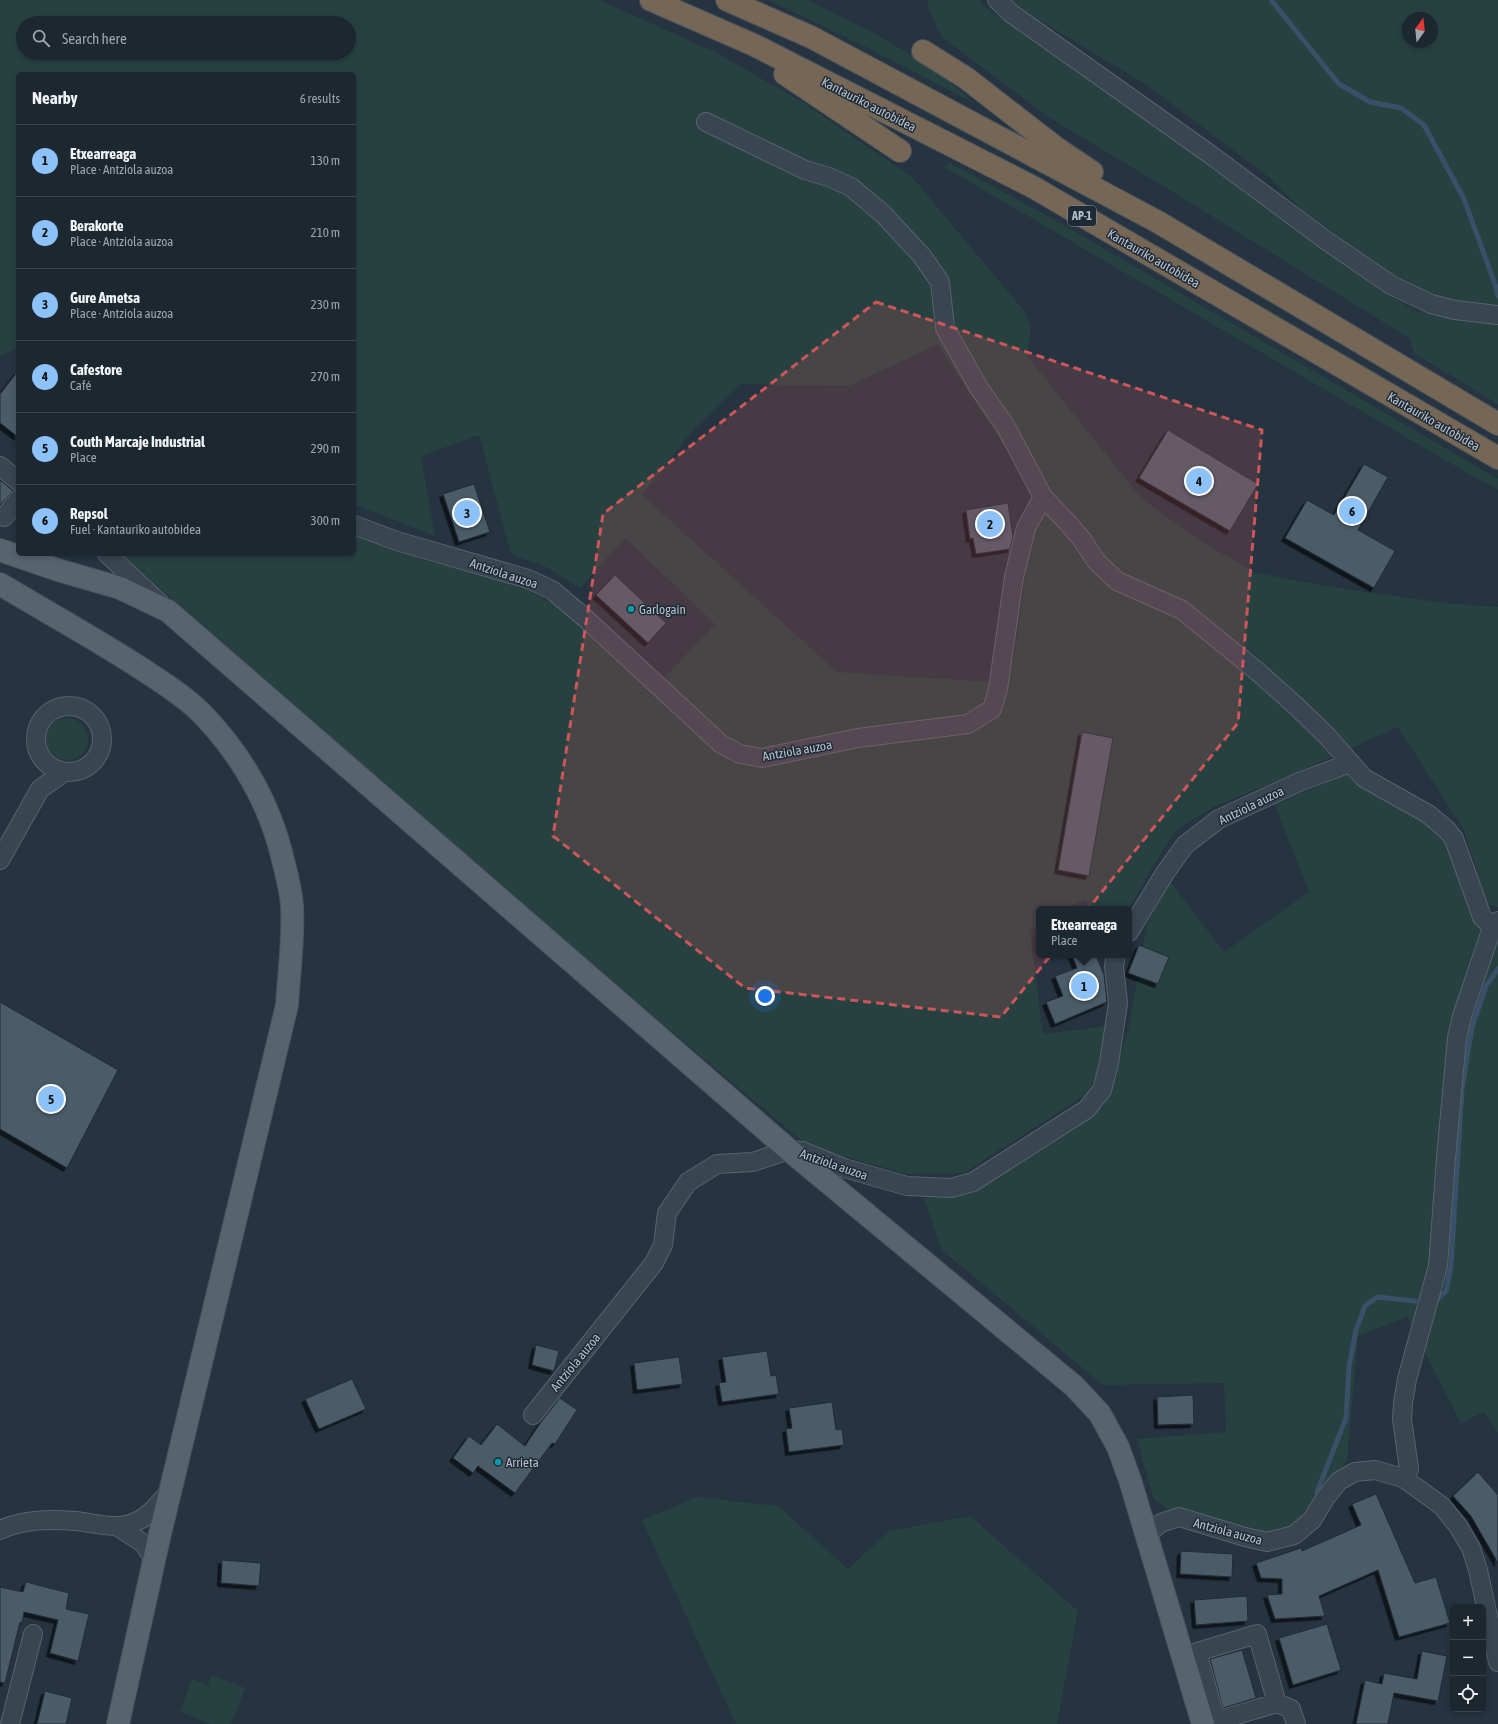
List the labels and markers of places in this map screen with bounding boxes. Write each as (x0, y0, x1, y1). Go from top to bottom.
pin: 4 (1186, 466, 1212, 496)
pin: 6 (1339, 496, 1365, 526)
pin: 3 (454, 498, 480, 528)
pin: 2 (977, 509, 1003, 539)
place label: Garlogain (639, 602, 686, 617)
marker: Garlogain (626, 604, 636, 614)
pin: 1 (1071, 971, 1097, 1001)
pin: 5 (38, 1084, 64, 1114)
place label: Arrieta (506, 1455, 539, 1470)
marker: Arrieta (493, 1457, 503, 1467)

